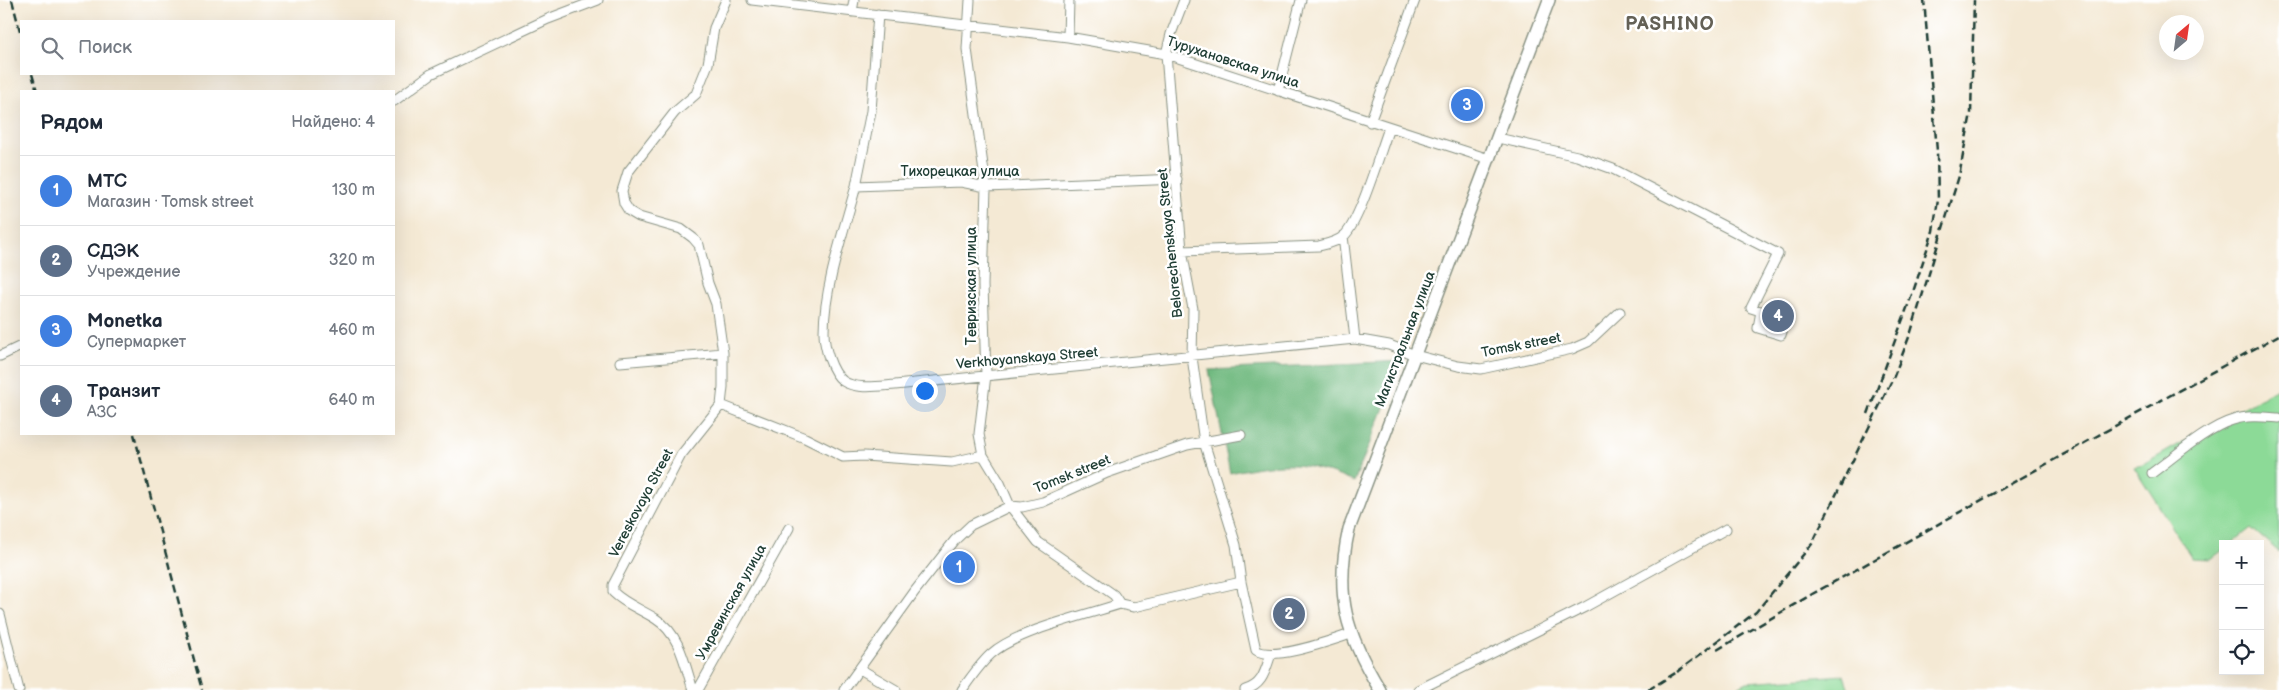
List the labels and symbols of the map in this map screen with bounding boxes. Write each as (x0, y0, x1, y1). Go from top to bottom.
district label: PASHINO (1625, 13, 1715, 36)
north arrow (2159, 15, 2204, 60)
street label: Турухановская улица (1164, 32, 1302, 92)
pin: 3 (1451, 86, 1483, 124)
street label: Тихорецкая улица (900, 163, 1020, 180)
street label: Belorechenskaya Street (1154, 167, 1186, 319)
street label: Тевризская улица (963, 226, 980, 345)
street label: Магистральная улица (1371, 268, 1439, 409)
pin: 4 (1762, 297, 1794, 335)
street label: Tomsk street (1480, 329, 1563, 361)
street label: Verkhoyanskaya Street (955, 343, 1099, 373)
your location (912, 378, 938, 404)
street label: Vereskovaya Street (605, 445, 677, 560)
street label: Tomsk street (1031, 451, 1113, 497)
street label: Умревинская улица (692, 540, 770, 663)
pin: 1 (943, 548, 975, 586)
pin: 2 (1273, 595, 1305, 633)

